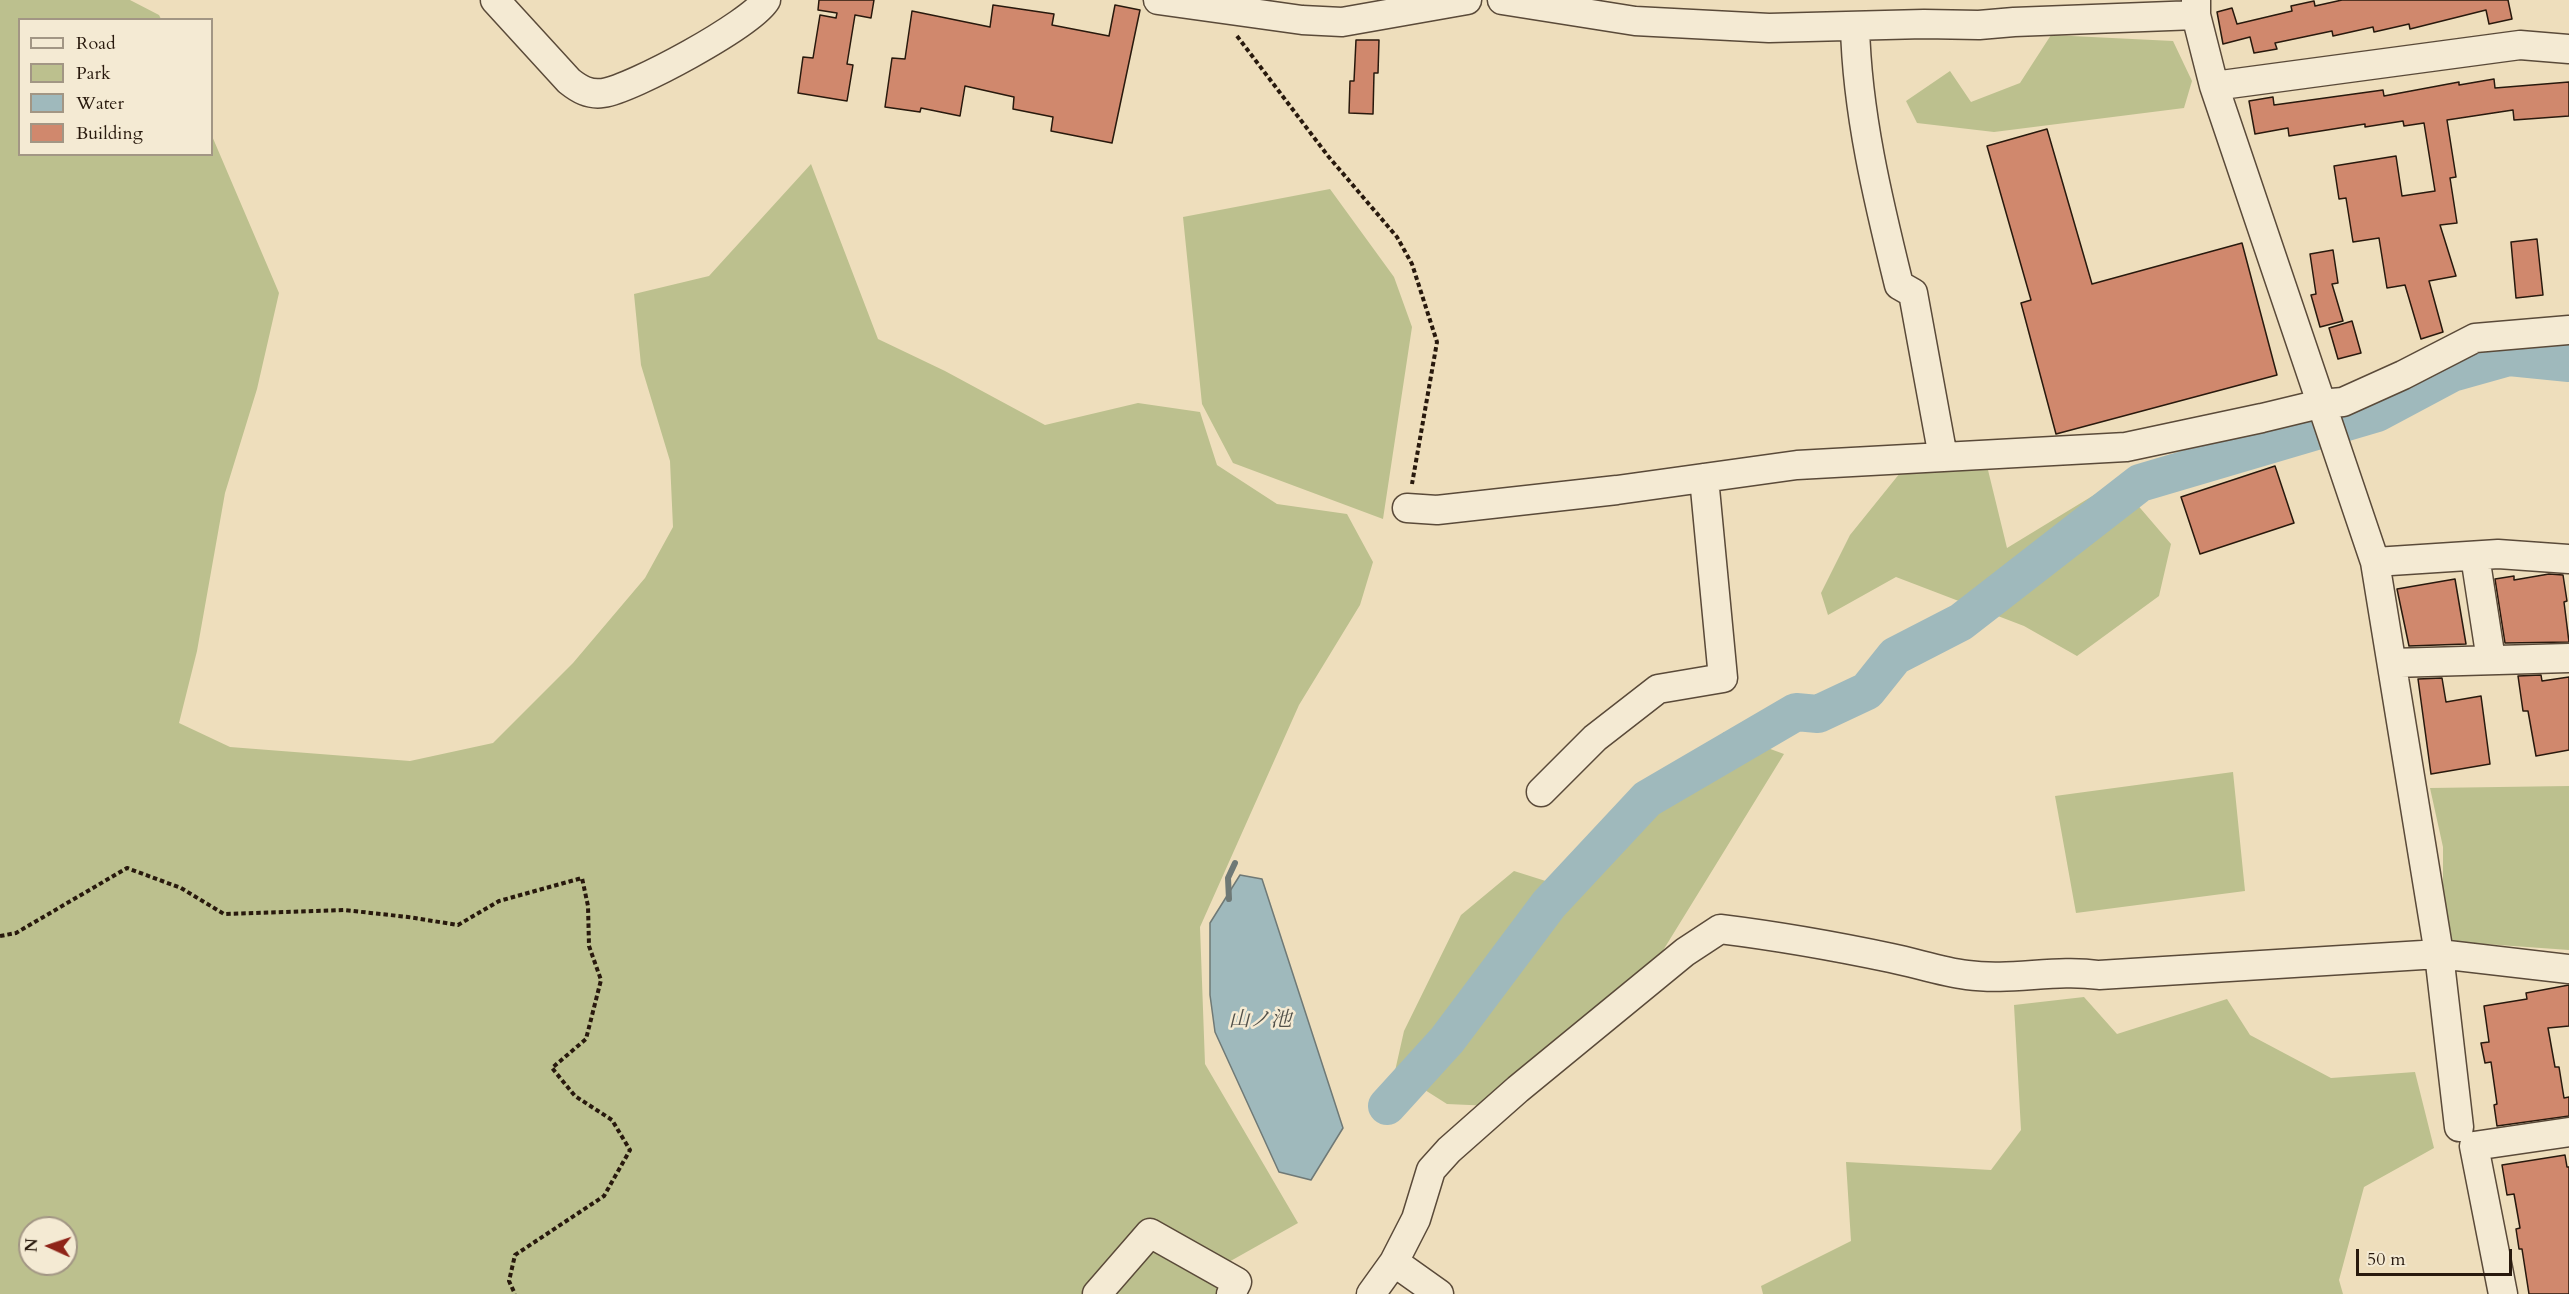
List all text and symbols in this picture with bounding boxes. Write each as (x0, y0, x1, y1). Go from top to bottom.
legend (18, 18, 213, 156)
text: Road (76, 31, 116, 56)
text: Park (76, 61, 111, 86)
text: Water (76, 91, 124, 116)
text: Building (76, 121, 143, 146)
water label: 山ノ池 (1229, 1008, 1291, 1034)
north arrow (18, 1216, 78, 1276)
scale bar (2359, 1237, 2515, 1275)
text: N (21, 1238, 43, 1253)
text: 50 m (2367, 1247, 2406, 1272)

